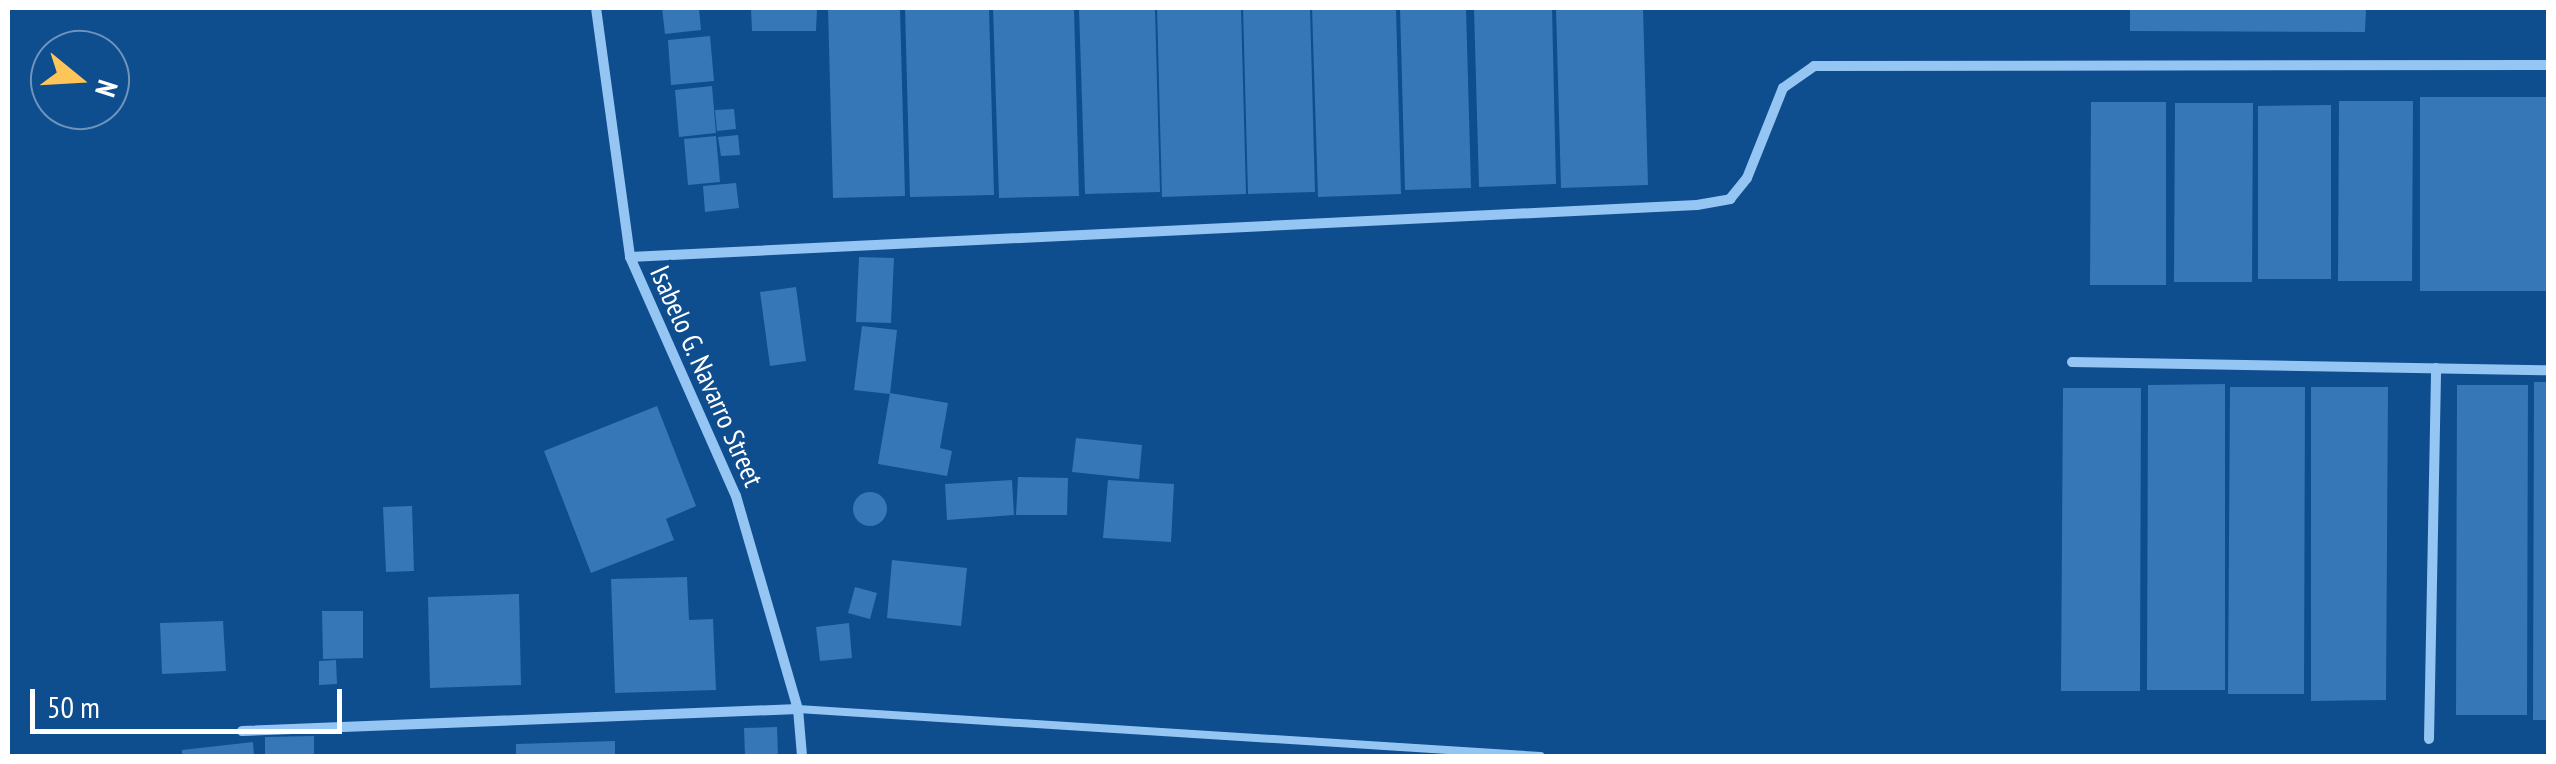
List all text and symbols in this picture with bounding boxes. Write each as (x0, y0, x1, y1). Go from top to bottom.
north arrow (30, 30, 130, 130)
text: N (87, 76, 127, 102)
street label: Isabelo G. Navarro Street (643, 260, 771, 492)
scale bar (35, 669, 348, 731)
text: 50 m (47, 687, 100, 726)

